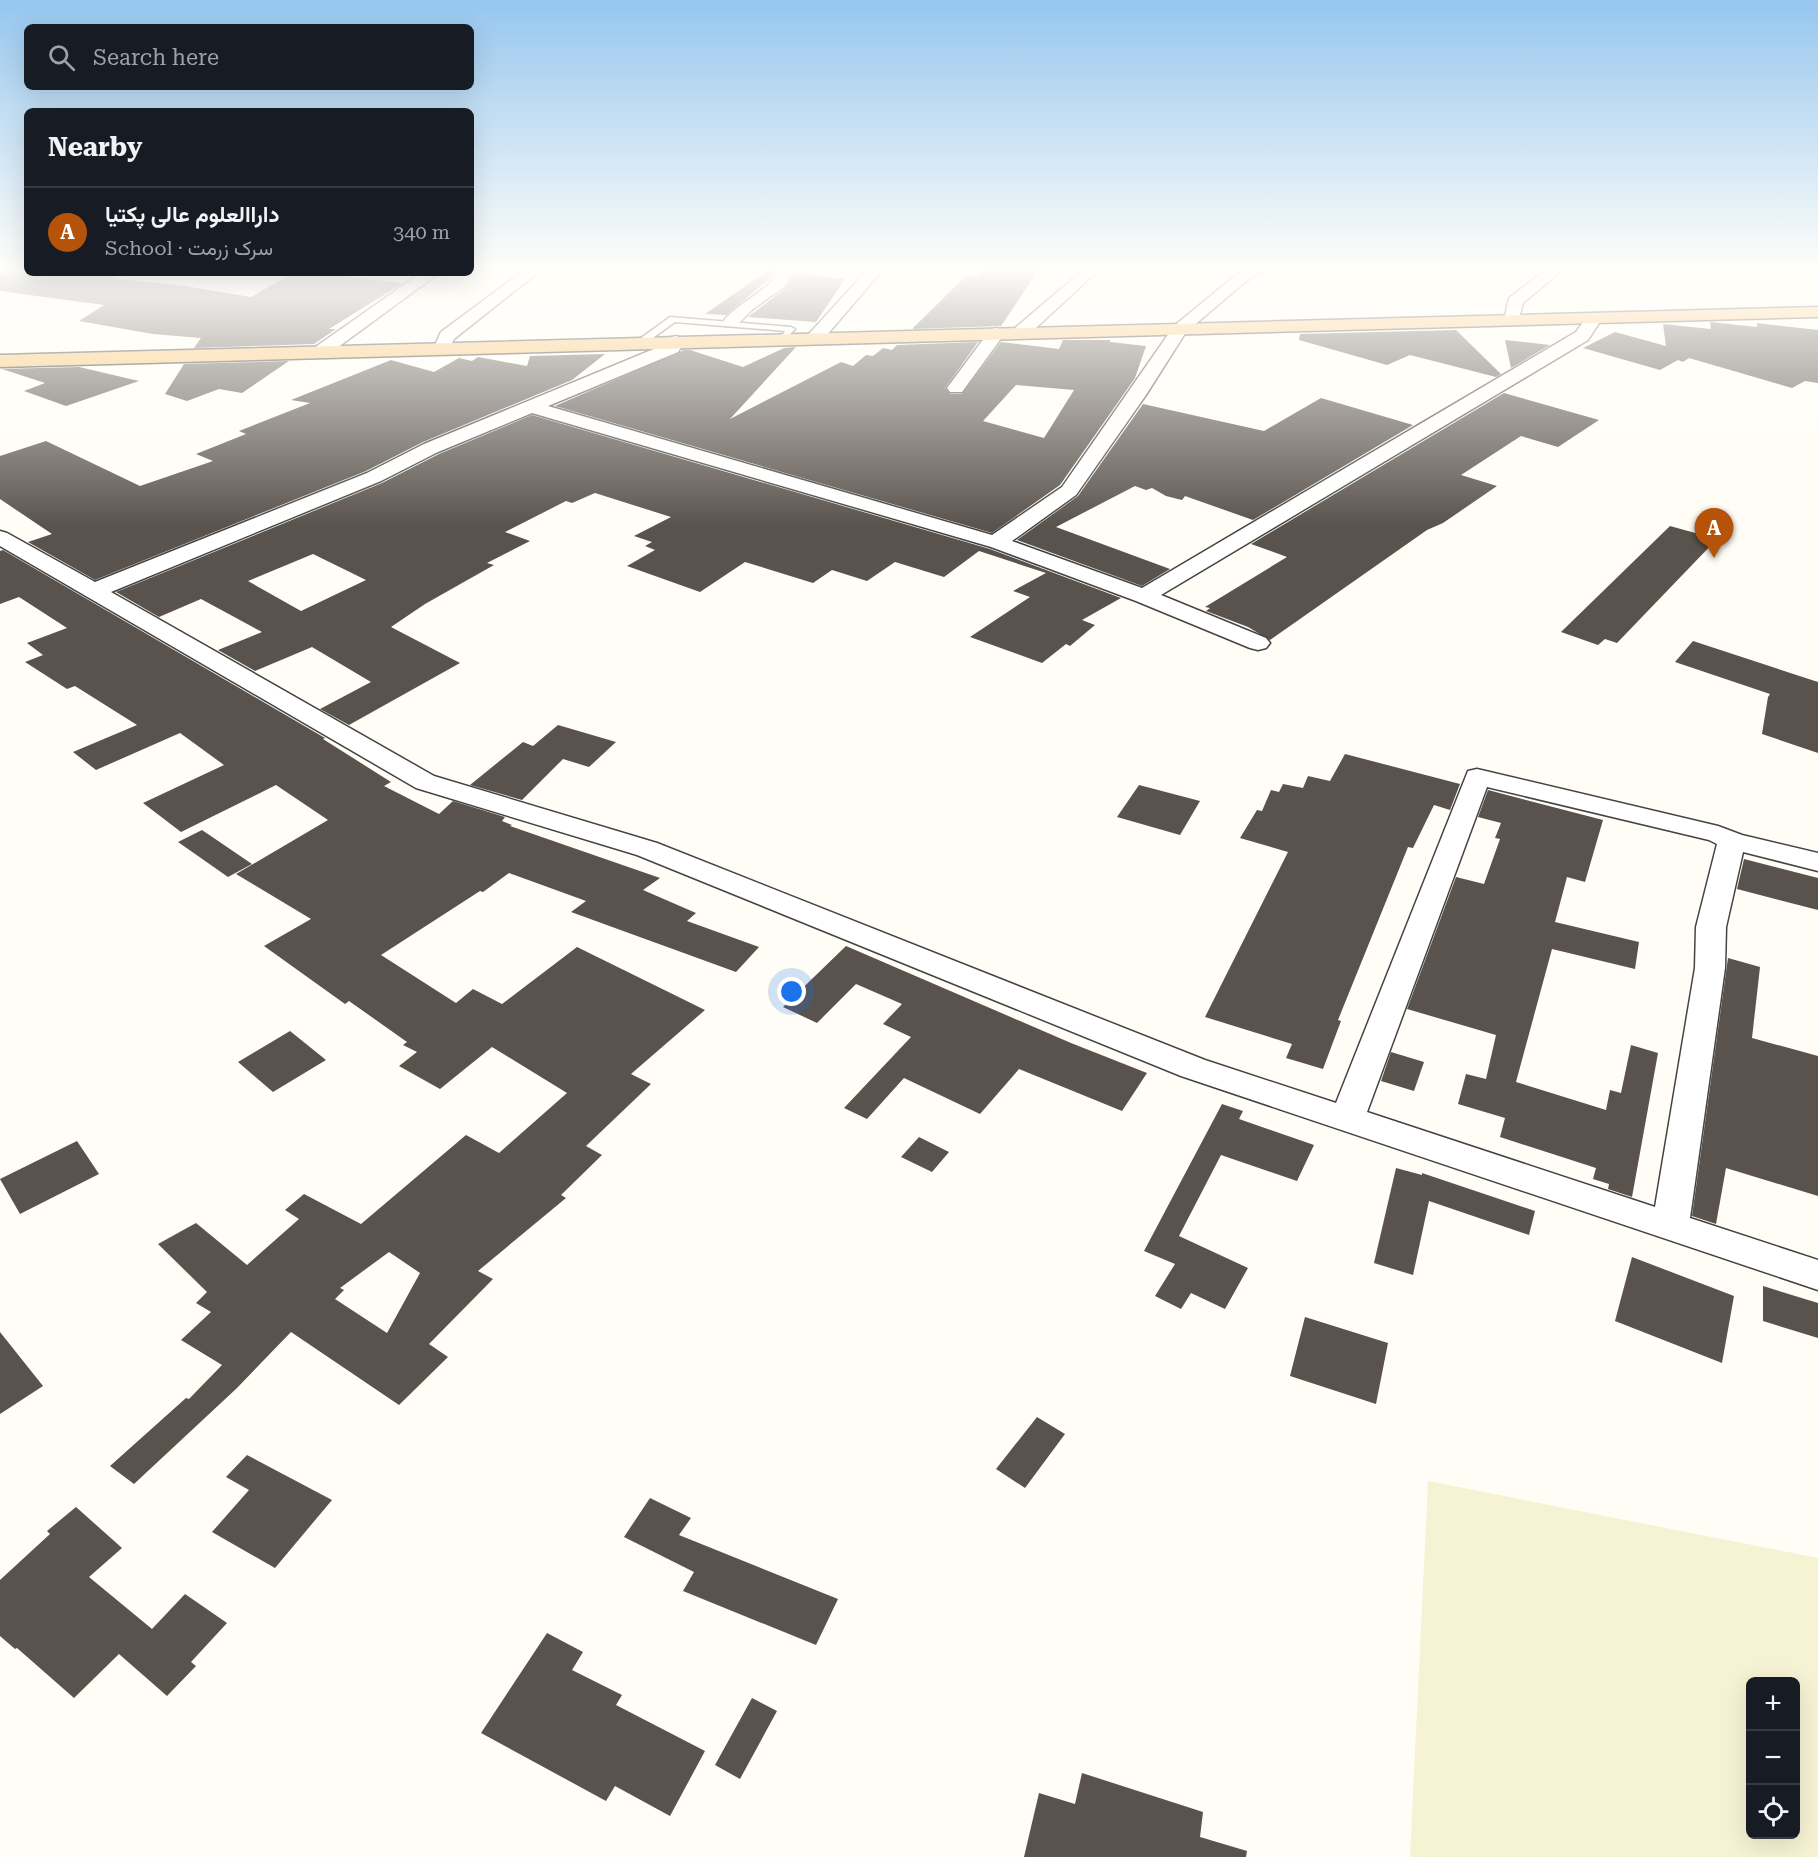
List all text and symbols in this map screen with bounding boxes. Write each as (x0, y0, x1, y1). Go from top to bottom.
search box (24, 24, 474, 90)
icon: search (45, 41, 78, 74)
text: Search here (93, 45, 219, 70)
text: Nearby (48, 132, 142, 162)
text: داراالعلوم عالی پکتیا (105, 202, 279, 227)
text: A (60, 220, 75, 244)
text: 340 m (393, 220, 450, 244)
text: School · سرک زرمت (105, 236, 273, 260)
pin: A (1694, 508, 1734, 558)
your location (777, 977, 806, 1006)
map controls (1746, 1677, 1800, 1839)
button: + (1746, 1677, 1800, 1731)
button: − (1746, 1731, 1800, 1785)
button: locate (1746, 1785, 1800, 1839)

